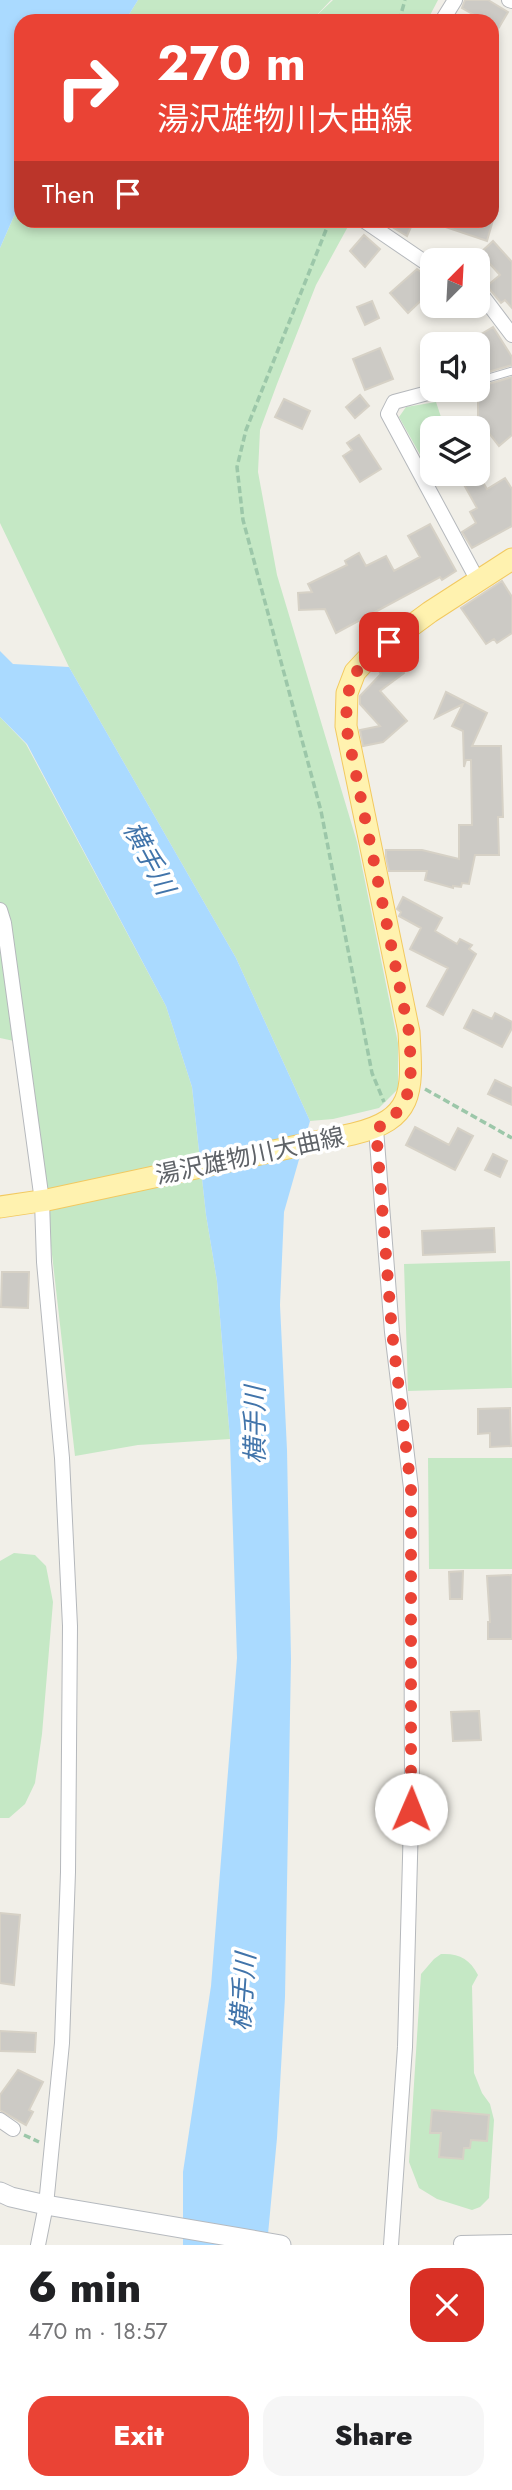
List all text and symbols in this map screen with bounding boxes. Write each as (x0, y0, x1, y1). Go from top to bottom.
text: 270 m (157, 28, 306, 98)
icon: right (42, 42, 133, 133)
text: 湯沢雄物川大曲線 (157, 96, 413, 142)
text: Then (42, 175, 95, 213)
icon: arrive (109, 175, 147, 213)
north arrow (420, 248, 490, 318)
map controls (420, 248, 490, 486)
button: sound (420, 332, 490, 402)
button: layers (420, 416, 490, 486)
pin (359, 612, 419, 672)
icon: arrive (370, 623, 408, 661)
water label: 横手川 (114, 815, 185, 904)
street label: 湯沢雄物川大曲線 (152, 1118, 347, 1193)
water label: 横手川 (236, 1383, 274, 1464)
position arrow (374, 1772, 448, 1846)
water label: 横手川 (221, 1949, 265, 2032)
text: 6 min (28, 2257, 141, 2318)
button: close (410, 2268, 484, 2342)
text: 470 m · 18:57 (28, 2314, 168, 2348)
button: Exit (28, 2396, 249, 2476)
button: Share (263, 2396, 484, 2476)

